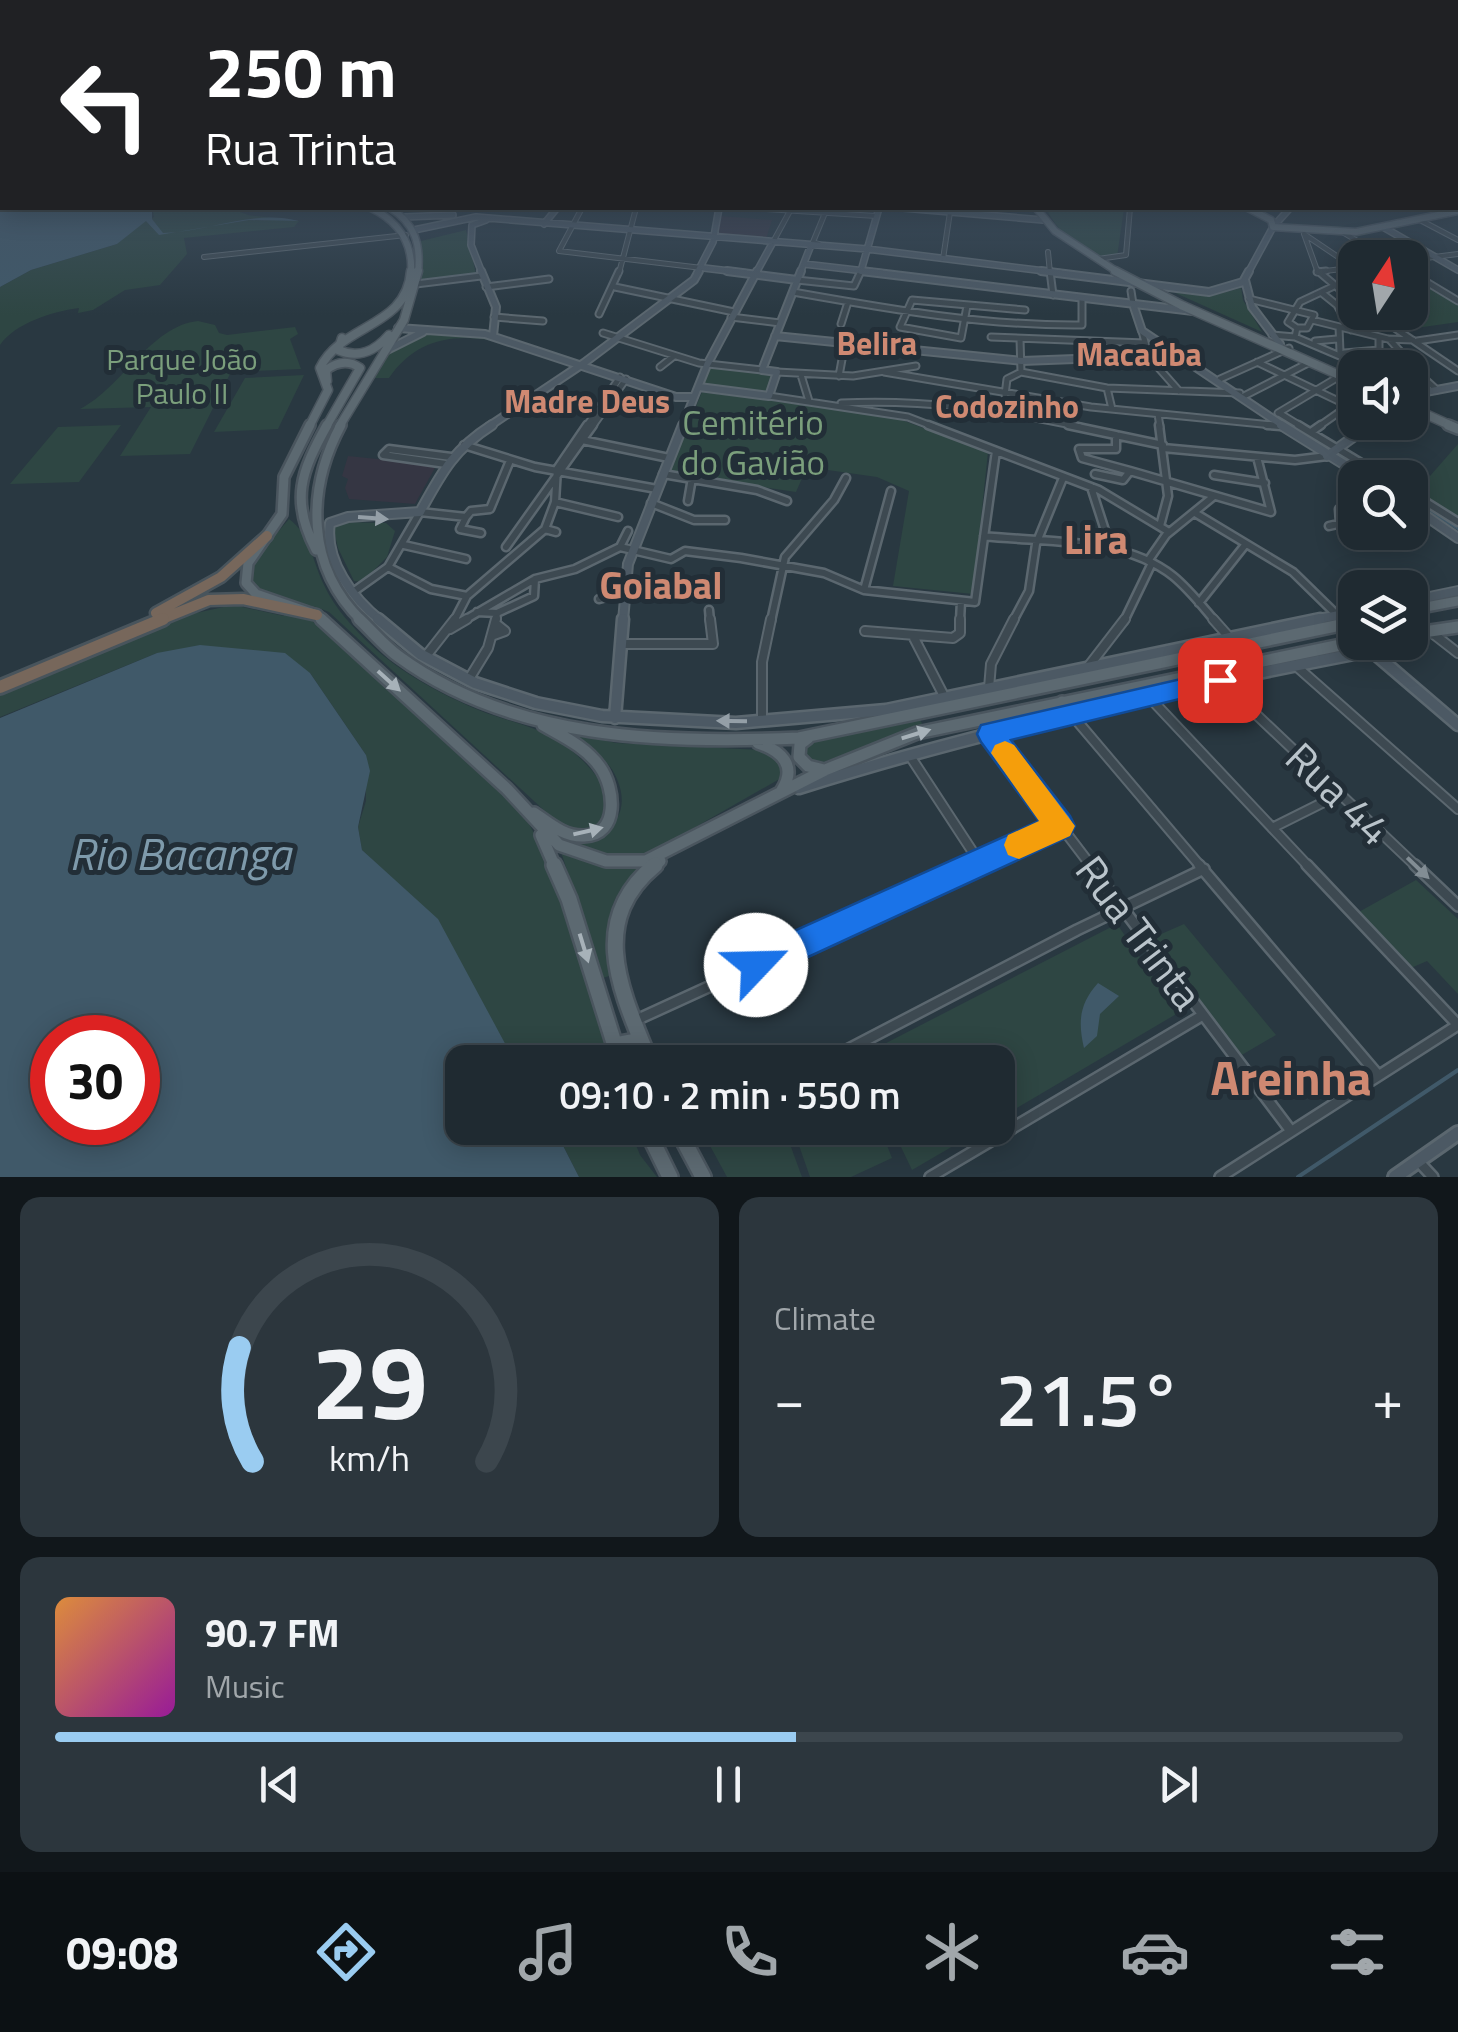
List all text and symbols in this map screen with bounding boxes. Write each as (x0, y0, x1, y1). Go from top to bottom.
text: 250 m (205, 18, 397, 124)
icon: left (40, 40, 170, 170)
text: Rua Trinta (205, 114, 397, 182)
north arrow (1338, 240, 1428, 330)
map controls (1338, 240, 1428, 660)
district label: Belira (837, 319, 917, 367)
district label: Macaúba (1076, 330, 1202, 378)
park label: Parque João Paulo II (106, 336, 258, 416)
button: sound (1338, 350, 1428, 440)
district label: Madre Deus (504, 377, 670, 425)
district label: Codozinho (935, 382, 1079, 430)
park label: Cemitério do Gavião (681, 395, 825, 489)
button: search (1338, 460, 1428, 550)
district label: Lira (1064, 509, 1128, 570)
one-way arrow (357, 510, 389, 526)
district label: Goiabal (599, 556, 723, 614)
button: layers (1338, 570, 1428, 660)
pin (1178, 638, 1263, 723)
icon: arrive (1193, 653, 1248, 708)
one-way arrow (377, 669, 401, 692)
one-way arrow (715, 712, 747, 728)
one-way arrow (901, 726, 931, 741)
street label: Rua 44 (1272, 726, 1406, 860)
water label: Rio Bacanga (69, 819, 293, 887)
one-way arrow (572, 823, 603, 838)
street label: Rua Trinta (1061, 841, 1219, 1023)
one-way arrow (1405, 856, 1429, 879)
position arrow (704, 913, 808, 1017)
one-way arrow (577, 933, 592, 964)
speed limit sign: 30 (30, 1015, 160, 1145)
district label: Areinha (1210, 1041, 1372, 1114)
text: 09:10 · 2 min · 550 m (559, 1066, 901, 1124)
text: Climate (774, 1294, 876, 1342)
text: 29 (311, 1301, 428, 1459)
text: 21.5° (996, 1341, 1181, 1455)
text: − (774, 1357, 805, 1440)
text: + (1372, 1357, 1403, 1440)
text: km/h (329, 1430, 410, 1485)
text: 90.7 FM (205, 1604, 340, 1662)
text: Music (205, 1662, 285, 1710)
icon: previous (252, 1757, 307, 1812)
icon: pause (701, 1757, 756, 1812)
icon: next (1151, 1757, 1206, 1812)
icon: directions (311, 1917, 381, 1987)
icon: music (513, 1917, 583, 1987)
icon: phone (715, 1917, 785, 1987)
icon: climate (917, 1917, 987, 1987)
icon: car (1120, 1917, 1190, 1987)
icon: filters (1322, 1917, 1392, 1987)
text: 09:08 (66, 1918, 178, 1986)

